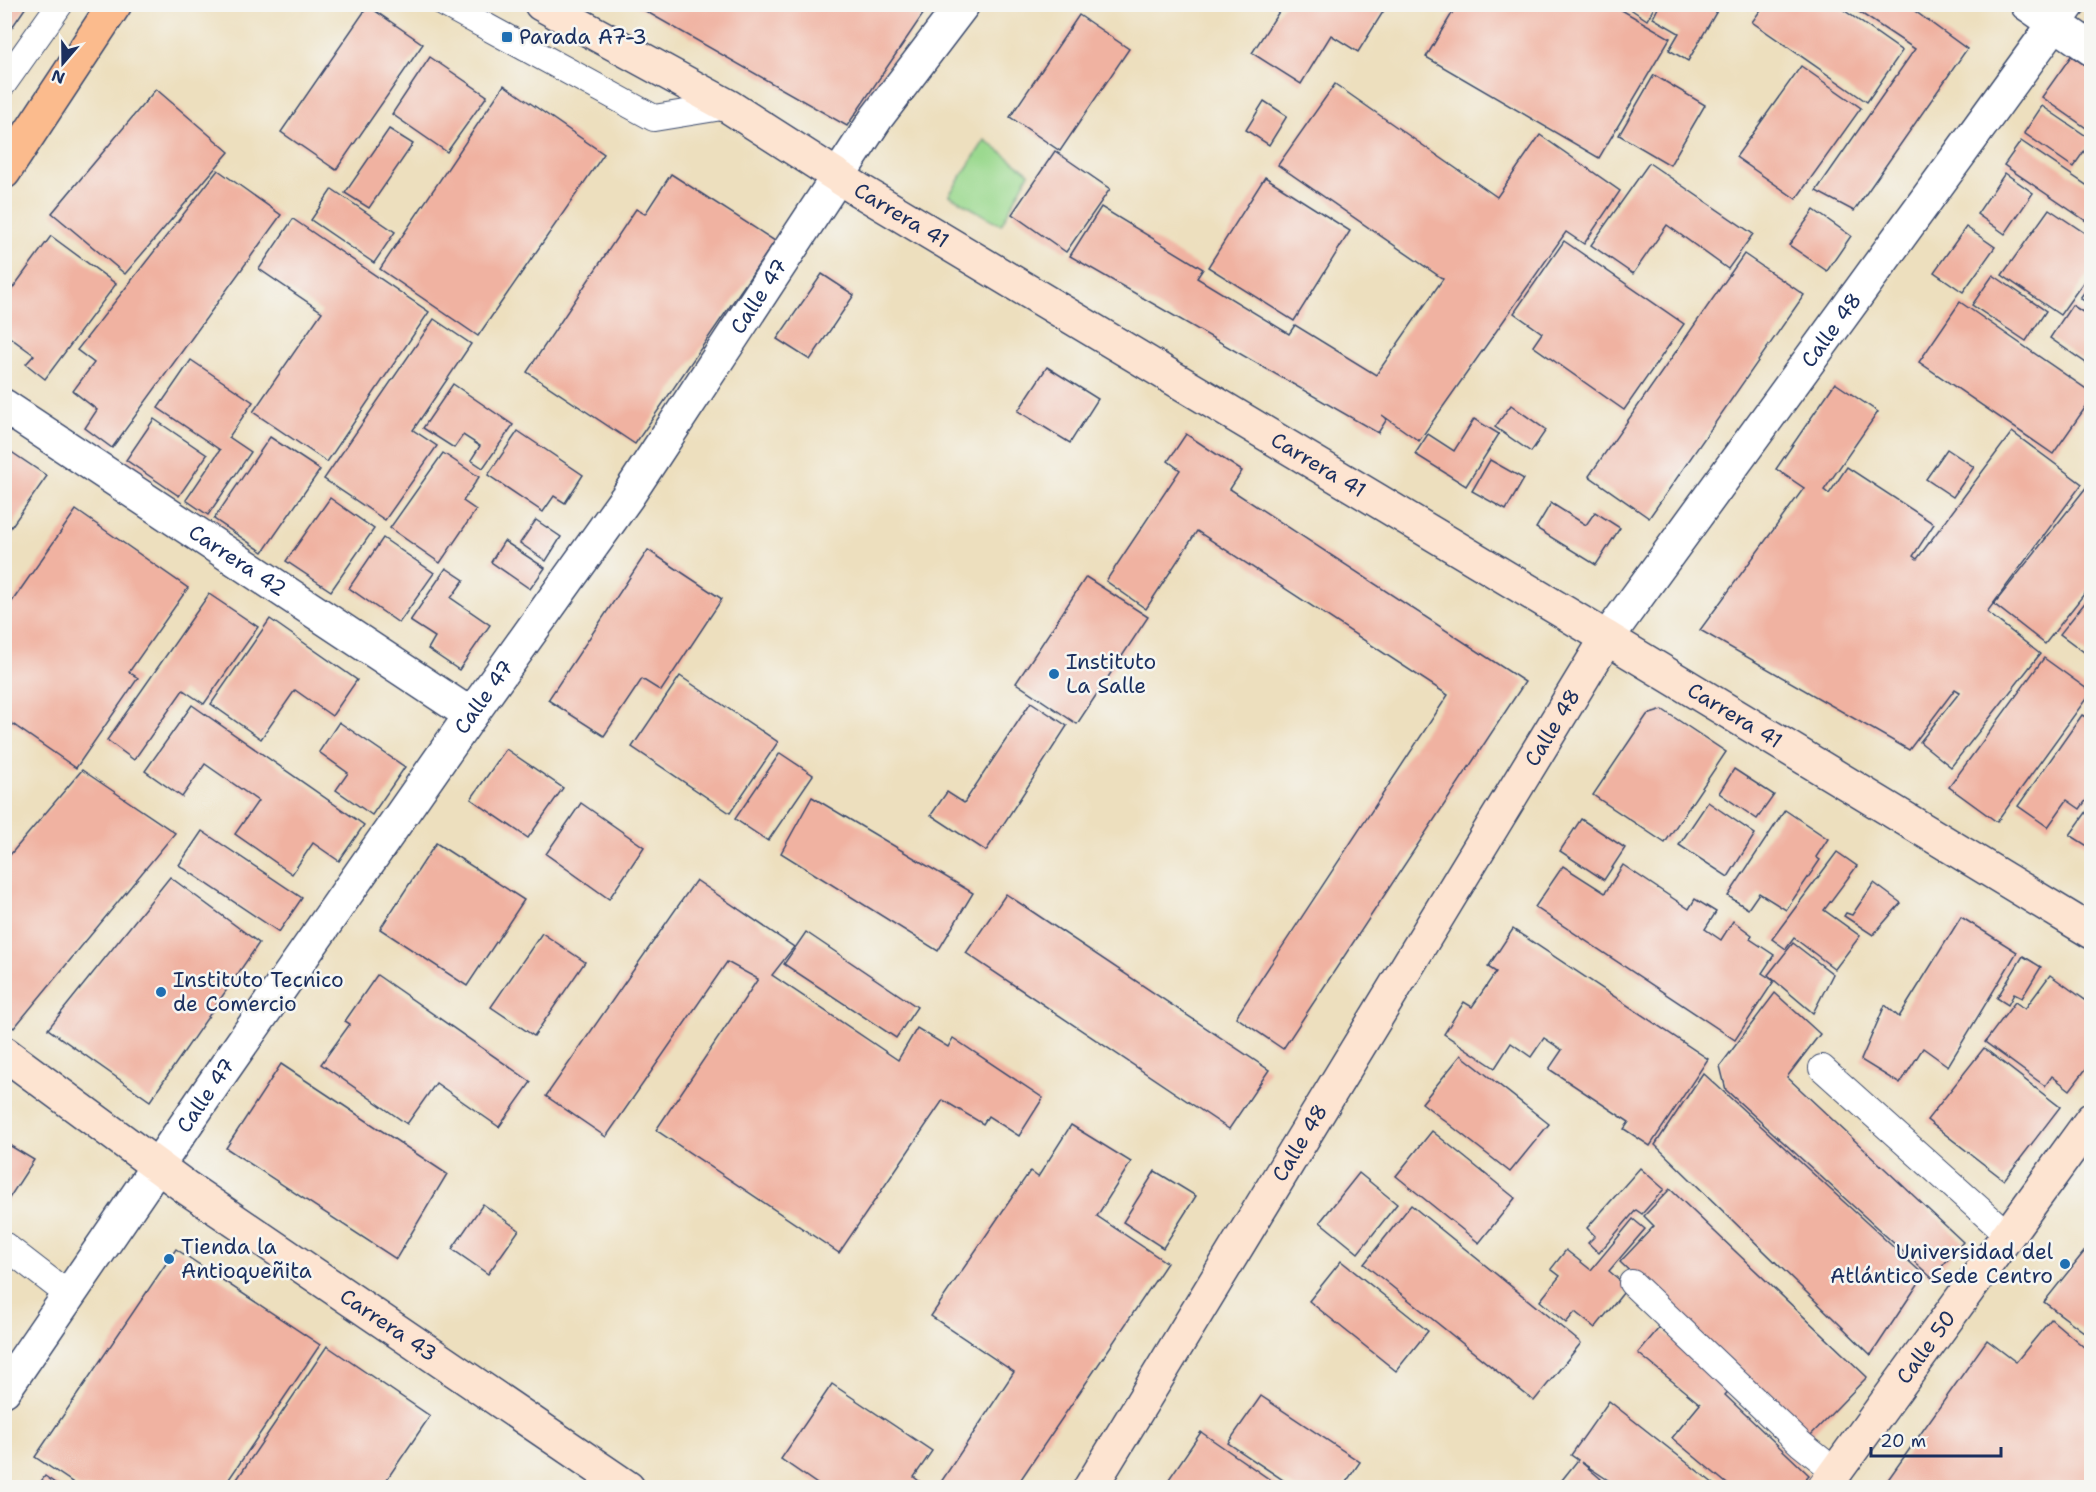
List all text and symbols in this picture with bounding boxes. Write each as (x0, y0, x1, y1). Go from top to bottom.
place label: Parada A7-3 (519, 23, 647, 51)
marker: Parada A7-3 (500, 30, 514, 44)
north arrow (33, 33, 93, 93)
text: N (48, 65, 68, 89)
street label: Carrera 41 (849, 176, 954, 255)
street label: Calle 47 (724, 253, 794, 340)
street label: Calle 48 (1795, 287, 1868, 373)
street label: Carrera 41 (1266, 426, 1371, 504)
street label: Carrera 42 (183, 518, 292, 603)
place label: Instituto La Salle (1066, 648, 1156, 700)
street label: Calle 47 (448, 654, 520, 740)
marker: Instituto La Salle (1047, 667, 1061, 681)
street label: Carrera 41 (1682, 676, 1787, 755)
street label: Calle 48 (1518, 684, 1587, 772)
place label: Instituto Tecnico de Comercio (173, 966, 344, 1018)
marker: Instituto Tecnico de Comercio (154, 985, 168, 999)
street label: Calle 47 (170, 1052, 241, 1138)
street label: Calle 48 (1266, 1099, 1334, 1187)
place label: Tienda la Antioqueñita (181, 1233, 312, 1285)
place label: Universidad del Atlántico Sede Centro (1830, 1238, 2054, 1290)
marker: Tienda la Antioqueñita (162, 1252, 176, 1266)
marker: Universidad del Atlántico Sede Centro (2058, 1257, 2072, 1271)
street label: Carrera 43 (334, 1282, 442, 1368)
street label: Calle 50 (1890, 1305, 1962, 1390)
scale bar (1871, 1420, 2002, 1458)
text: 20 m (1880, 1429, 1926, 1453)

